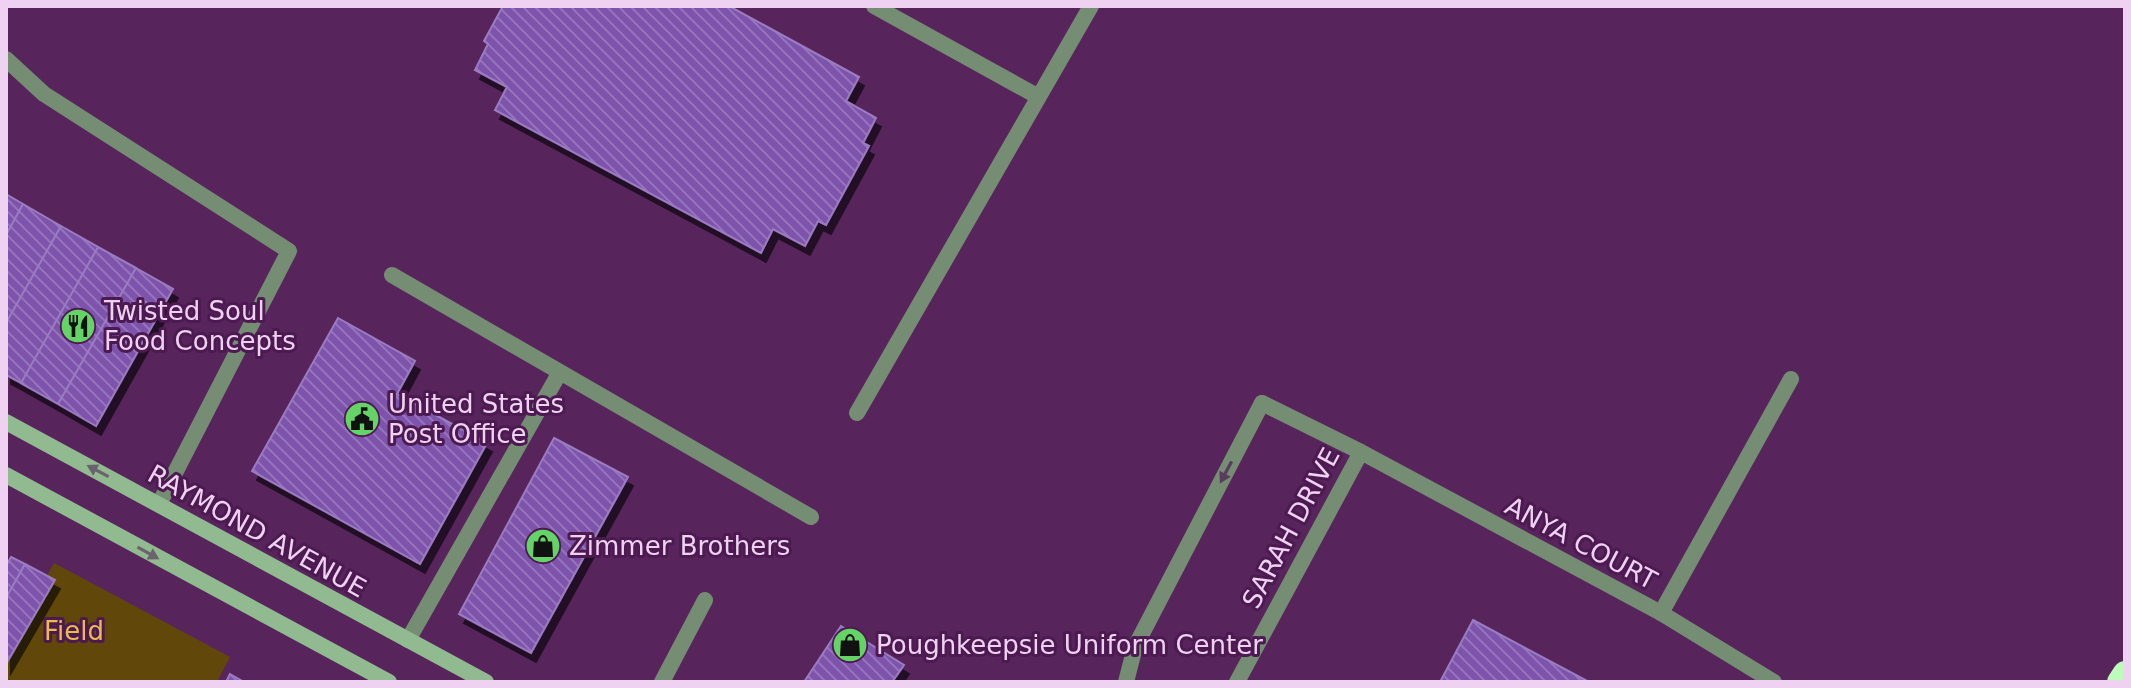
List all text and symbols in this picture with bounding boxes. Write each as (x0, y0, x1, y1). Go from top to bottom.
place label: Twisted Soul Food Concepts (103, 296, 296, 356)
restaurant icon: Twisted Soul Food Concepts (59, 307, 97, 345)
place label: United States Post Office (388, 389, 564, 449)
public building icon: United States Post Office (343, 400, 381, 438)
street label: SARAH DRIVE (1236, 443, 1346, 613)
street label: RAYMOND AVENUE (143, 459, 371, 603)
one-way arrow (1219, 461, 1232, 484)
one-way arrow (86, 465, 109, 478)
street label: ANYA COURT (1500, 491, 1662, 595)
shop icon: Zimmer Brothers (524, 527, 562, 565)
place label: Zimmer Brothers (569, 531, 790, 561)
one-way arrow (137, 546, 160, 559)
park label: Field (44, 616, 104, 646)
shop icon: Poughkeepsie Uniform Center (831, 626, 869, 664)
place label: Poughkeepsie Uniform Center (876, 630, 1263, 660)

